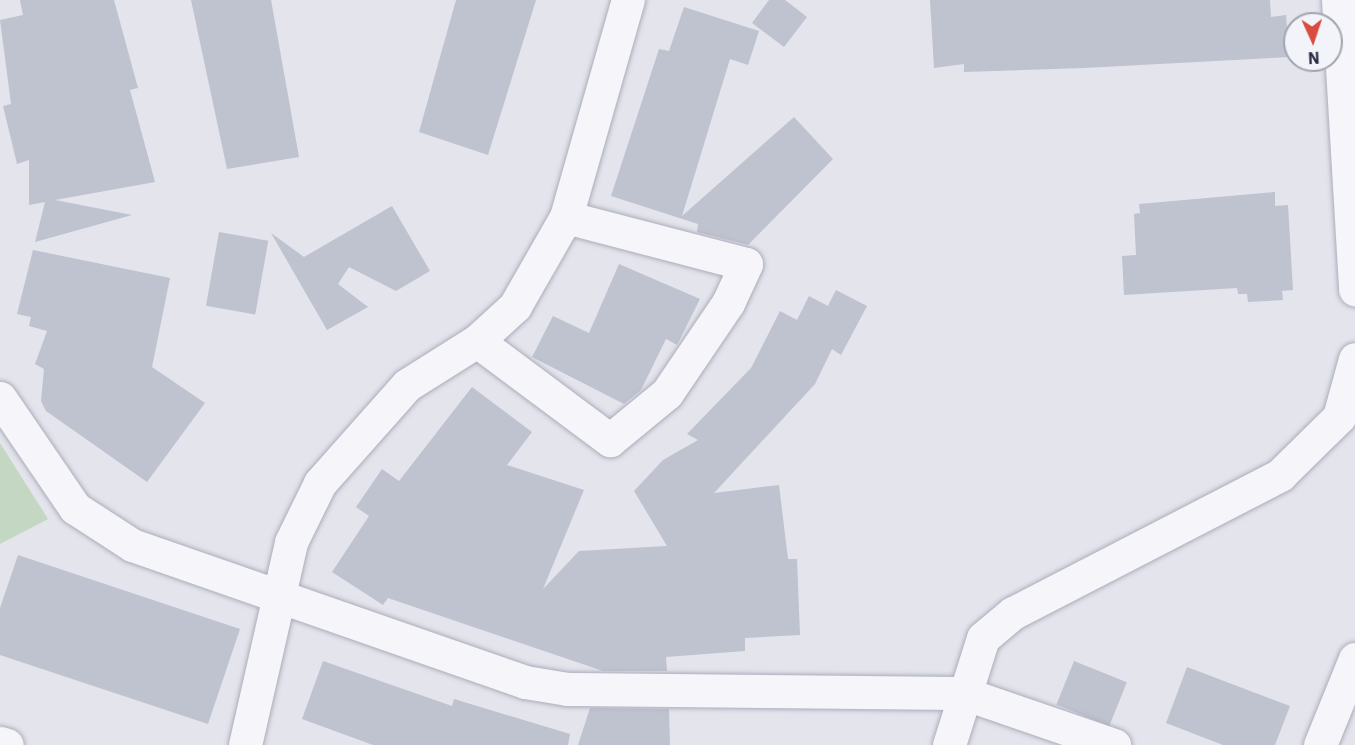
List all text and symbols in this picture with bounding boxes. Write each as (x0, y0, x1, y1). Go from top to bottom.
north arrow (1283, 12, 1343, 72)
text: N (1308, 48, 1320, 68)

